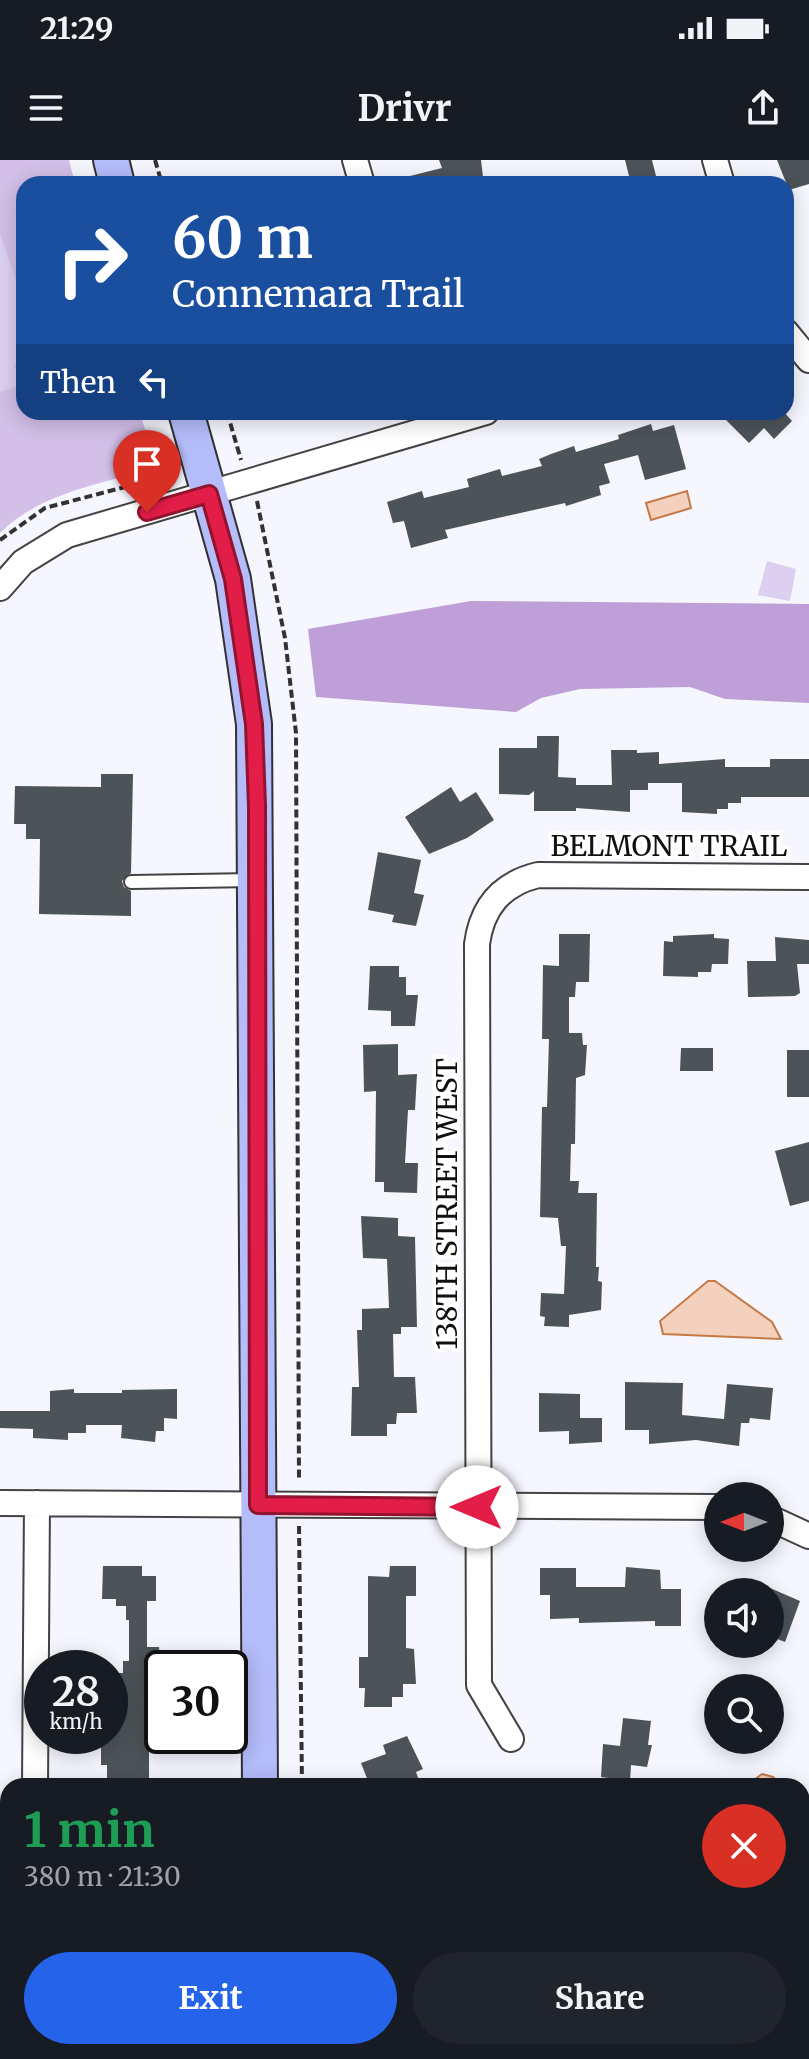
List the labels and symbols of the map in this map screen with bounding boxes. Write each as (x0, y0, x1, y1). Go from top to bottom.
pin (113, 430, 181, 512)
street label: BELMONT TRAIL (551, 828, 787, 864)
street label: 138TH STREET WEST (429, 1058, 465, 1350)
position arrow (435, 1465, 519, 1549)
north arrow (704, 1482, 784, 1562)
speed limit sign: 30 (144, 1650, 248, 1754)

